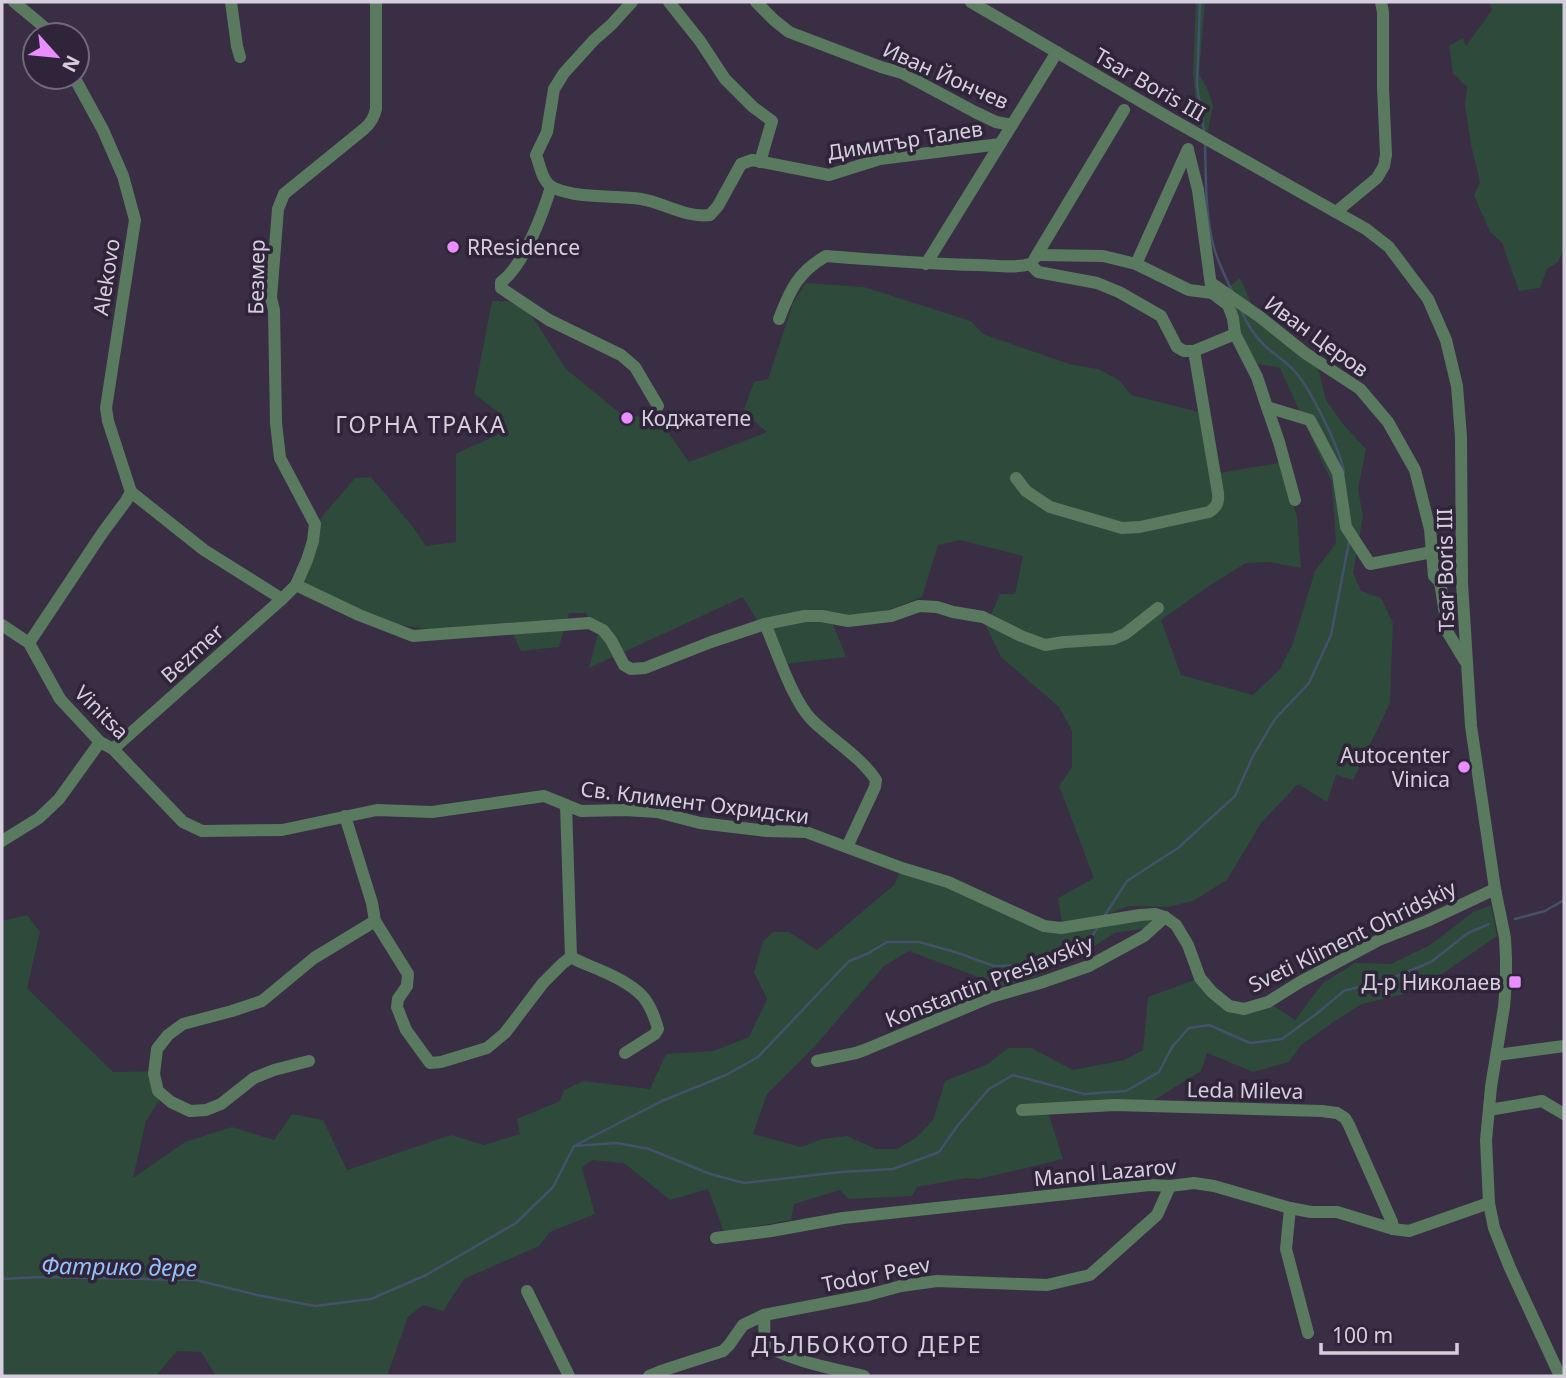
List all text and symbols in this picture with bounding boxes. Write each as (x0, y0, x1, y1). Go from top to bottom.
north arrow (21, 21, 91, 91)
street label: Иван Йончев (879, 35, 1013, 115)
street label: Tsar Boris III (1089, 41, 1211, 127)
text: N (56, 51, 86, 77)
street label: Димитър Талев (825, 114, 985, 166)
place label: RResidence (467, 233, 580, 261)
street label: Alekovo (86, 237, 126, 317)
street label: Безмер (241, 239, 271, 315)
marker: RResidence (445, 239, 461, 255)
street label: Иван Церов (1259, 289, 1375, 383)
place label: Коджатепе (641, 404, 751, 432)
district label: ГОРНА ТРАКА (335, 408, 507, 440)
marker: Коджатепе (619, 410, 635, 426)
street label: Tsar Boris III (1430, 508, 1460, 632)
street label: Bezmer (155, 617, 230, 689)
street label: Vinitsa (69, 679, 135, 745)
place label: Autocenter Vinica (1340, 741, 1450, 793)
marker: Autocenter Vinica (1456, 759, 1472, 775)
street label: Св. Климент Охридски (579, 774, 811, 830)
street label: Sveti Kliment Ohridskiy (1244, 873, 1461, 998)
street label: Konstantin Preslavskiy (881, 928, 1097, 1034)
place label: Д-р Николаев (1361, 968, 1501, 996)
marker: Д-р Николаев (1507, 974, 1523, 990)
street label: Leda Mileva (1186, 1075, 1304, 1105)
street label: Manol Lazarov (1033, 1152, 1178, 1192)
water label: Фатрико дере (41, 1249, 197, 1283)
street label: Todor Peev (820, 1250, 933, 1298)
scale bar (1321, 1312, 1458, 1356)
text: 100 m (1332, 1321, 1393, 1349)
district label: ДЪЛБОКОТО ДЕРЕ (751, 1328, 983, 1360)

